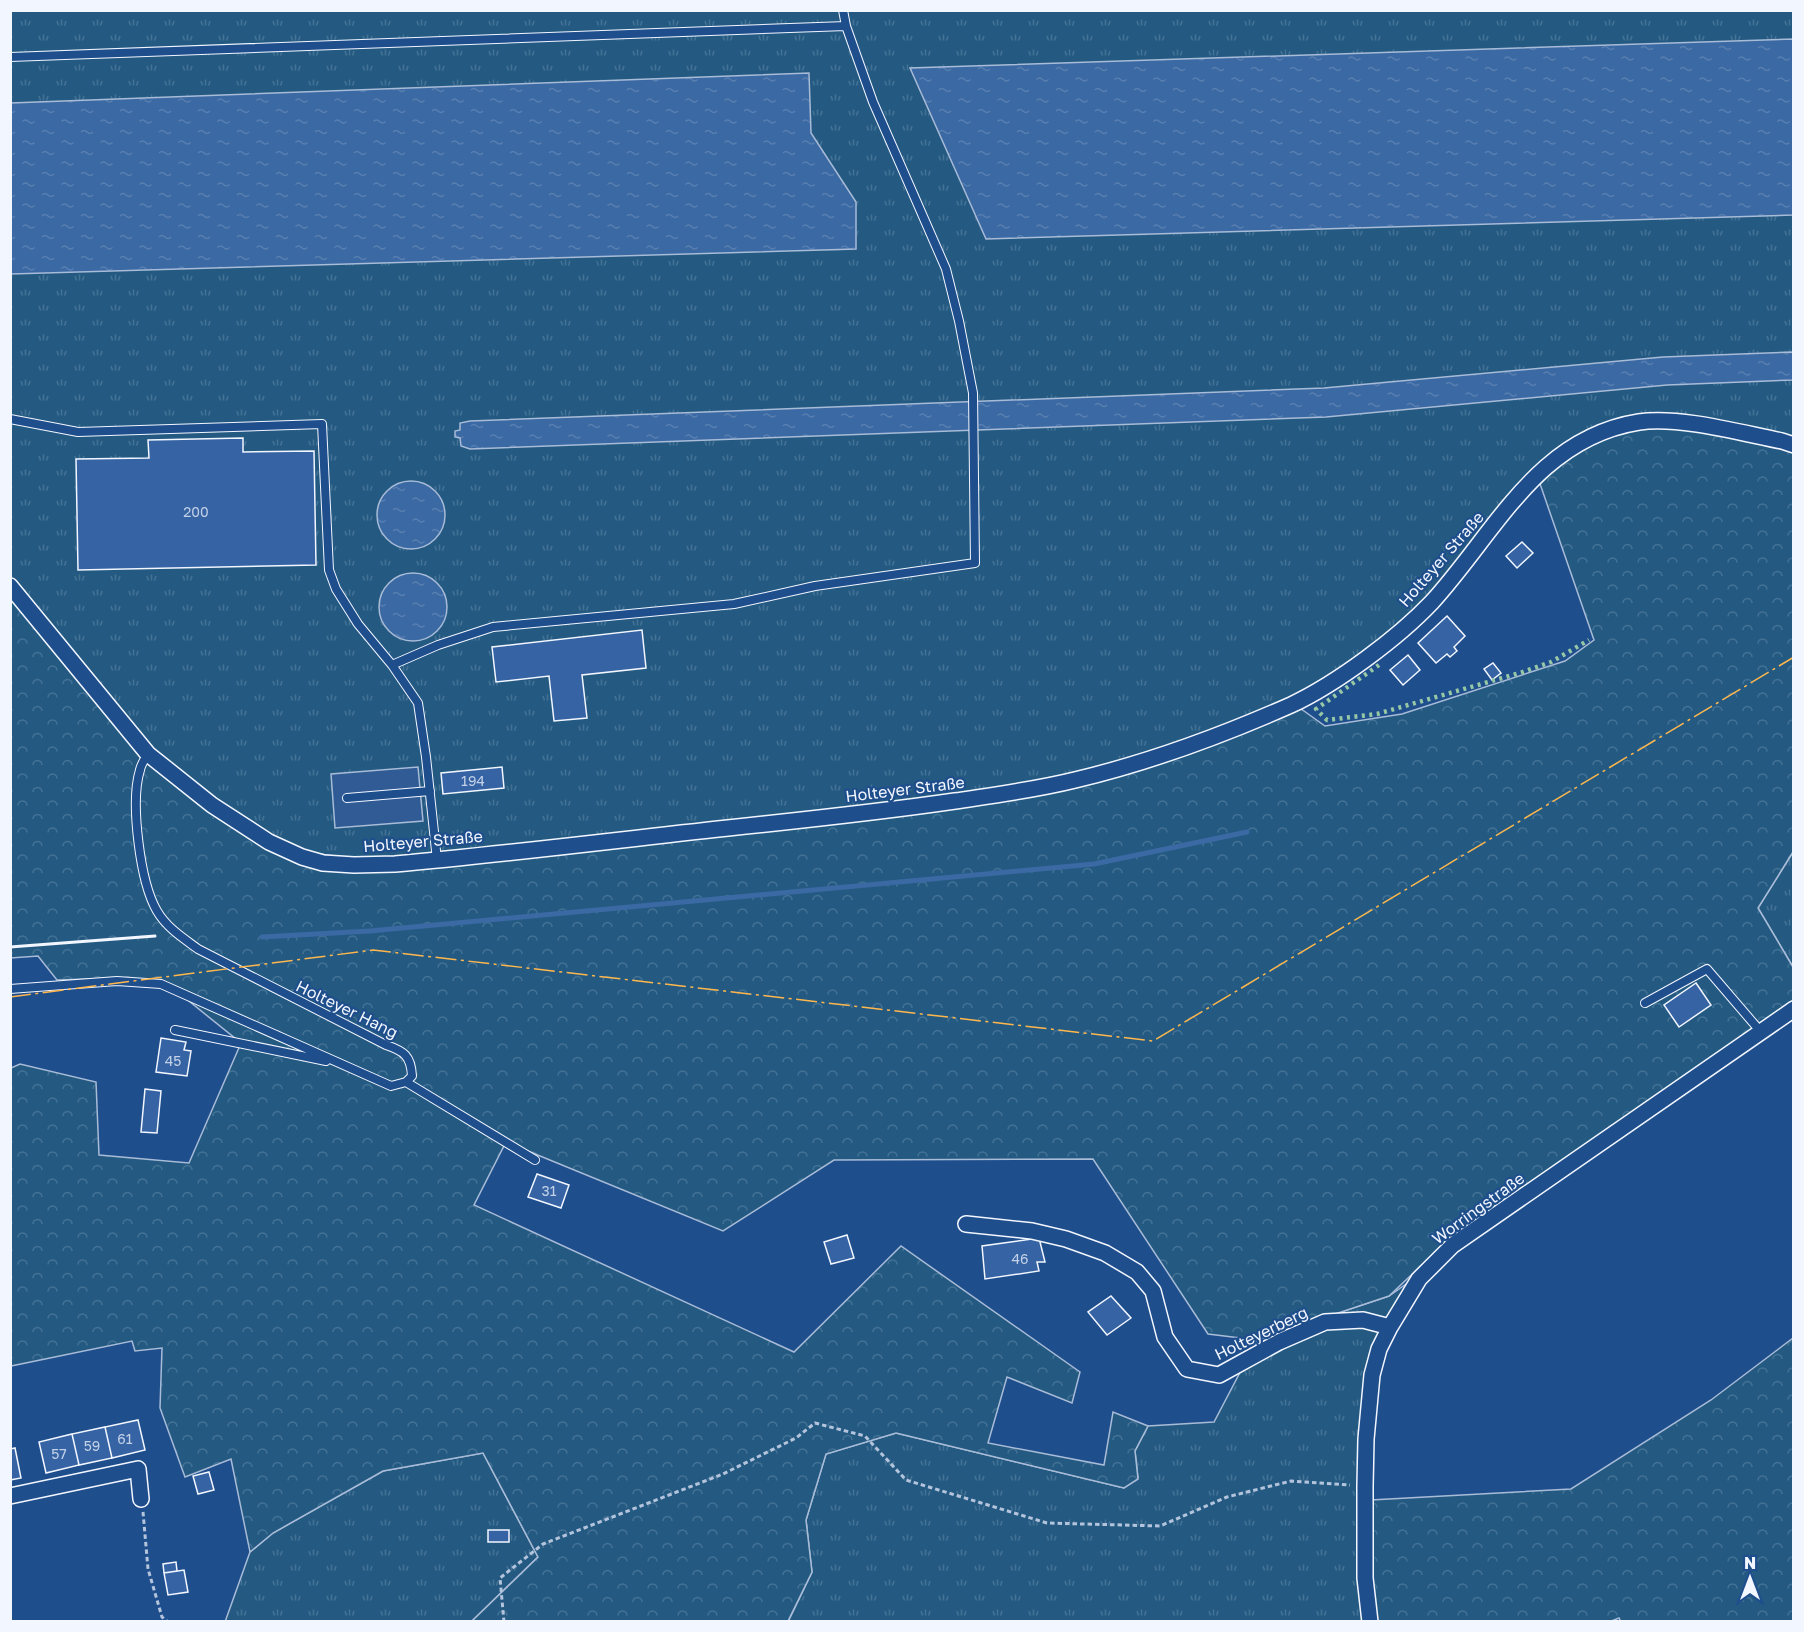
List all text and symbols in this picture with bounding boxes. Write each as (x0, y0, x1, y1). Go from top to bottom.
house number: 200 (183, 503, 209, 520)
street label: Holteyer Straße (1394, 507, 1488, 611)
house number: 194 (461, 772, 485, 789)
street label: Holteyer Straße (844, 772, 966, 806)
street label: Holteyer Straße (362, 826, 484, 856)
street label: Holteyer Hang (293, 976, 401, 1042)
house number: 45 (165, 1052, 181, 1069)
street label: Worringstraße (1428, 1168, 1528, 1248)
house number: 31 (542, 1182, 557, 1199)
house number: 46 (1011, 1250, 1029, 1267)
street label: Holteyerberg (1211, 1302, 1311, 1364)
house number: 61 (117, 1430, 133, 1447)
house number: 59 (84, 1437, 100, 1454)
house number: 57 (51, 1445, 67, 1462)
north arrow (1720, 1548, 1780, 1608)
text: N (1744, 1553, 1756, 1573)

